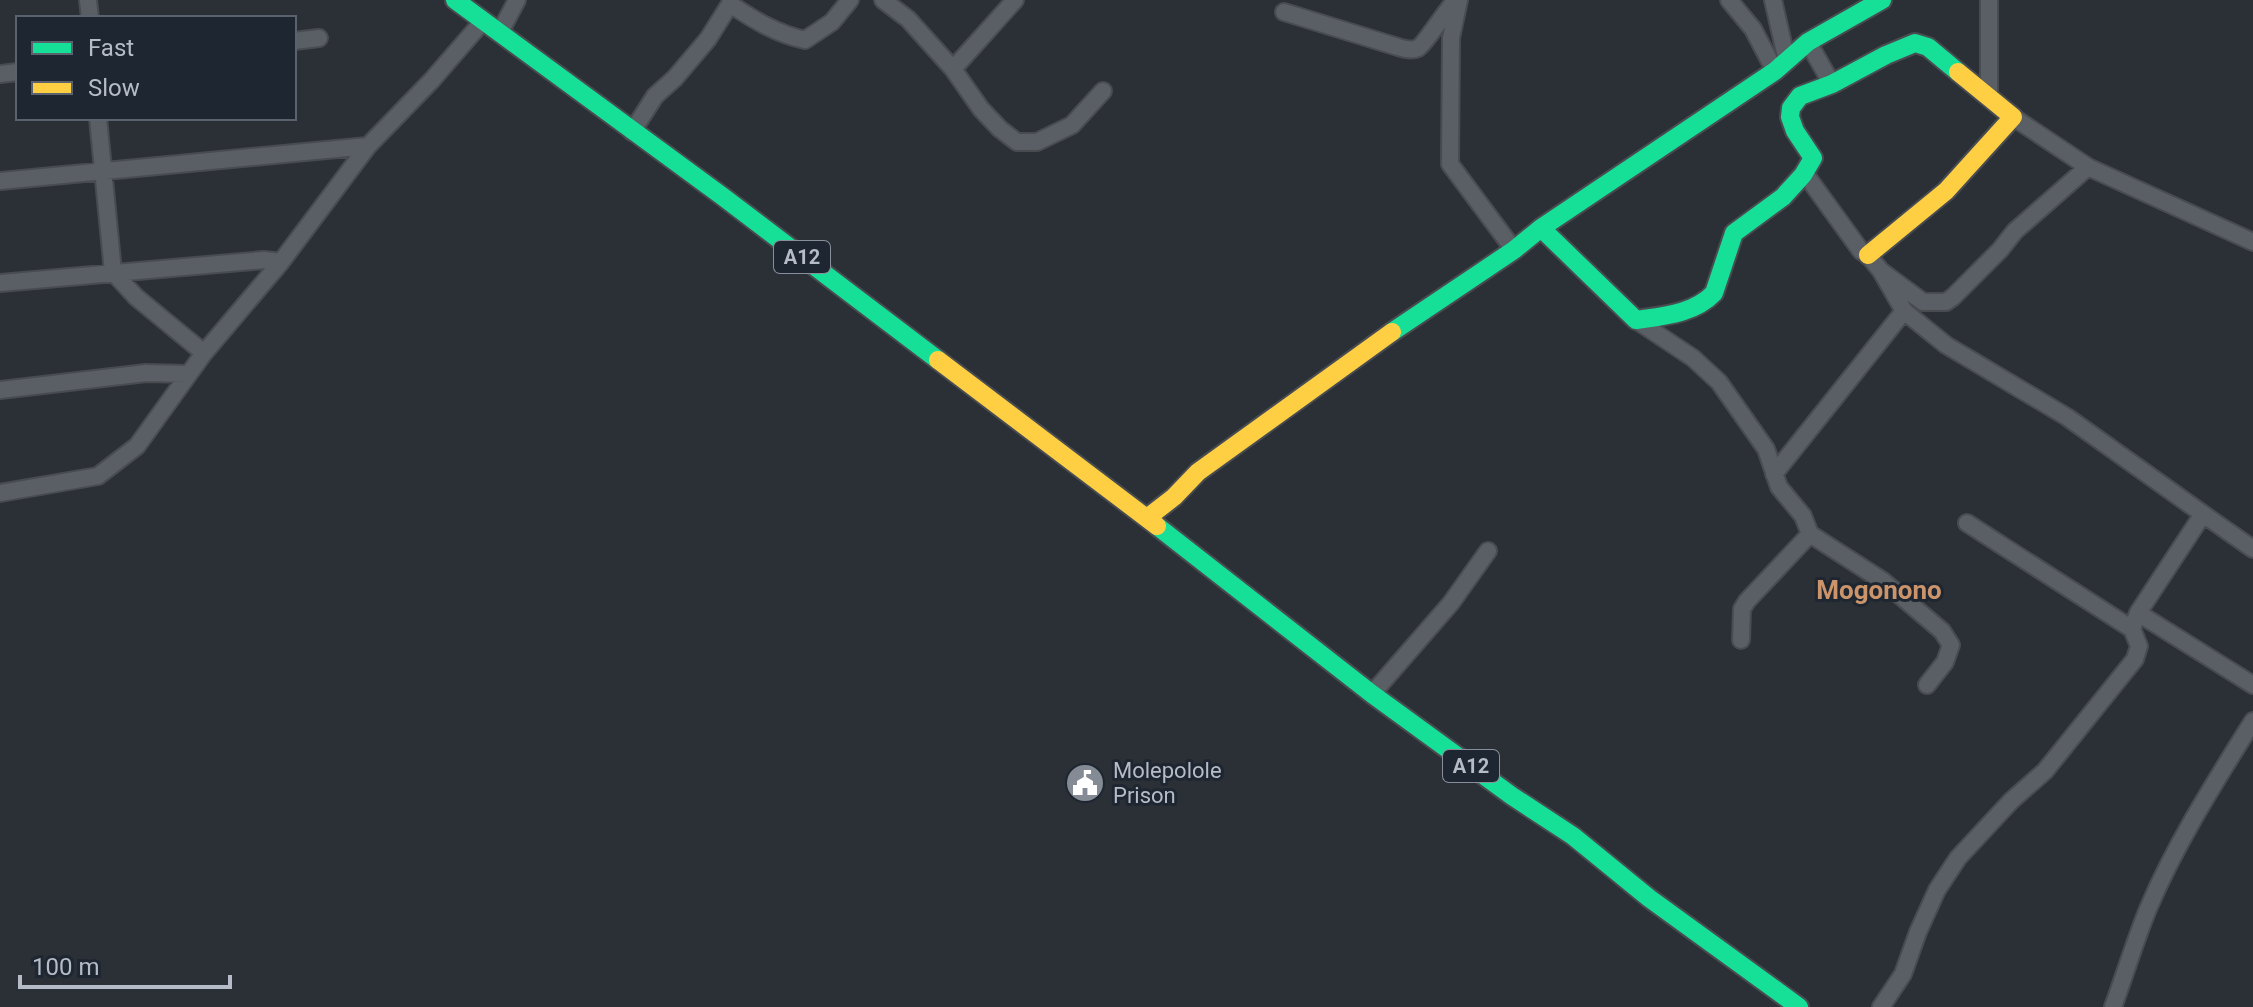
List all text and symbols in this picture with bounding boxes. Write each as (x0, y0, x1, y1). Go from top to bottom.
legend (16, 16, 296, 120)
text: Fast (88, 34, 134, 62)
text: Slow (88, 74, 140, 102)
road number: A12 (774, 241, 830, 273)
district label: Mogonono (1816, 575, 1942, 605)
road number: A12 (1443, 750, 1499, 782)
place label: Molepolole Prison (1113, 758, 1222, 808)
public building icon: Molepolole Prison (1064, 762, 1106, 804)
scale bar (20, 939, 230, 989)
text: 100 m (32, 953, 99, 981)

